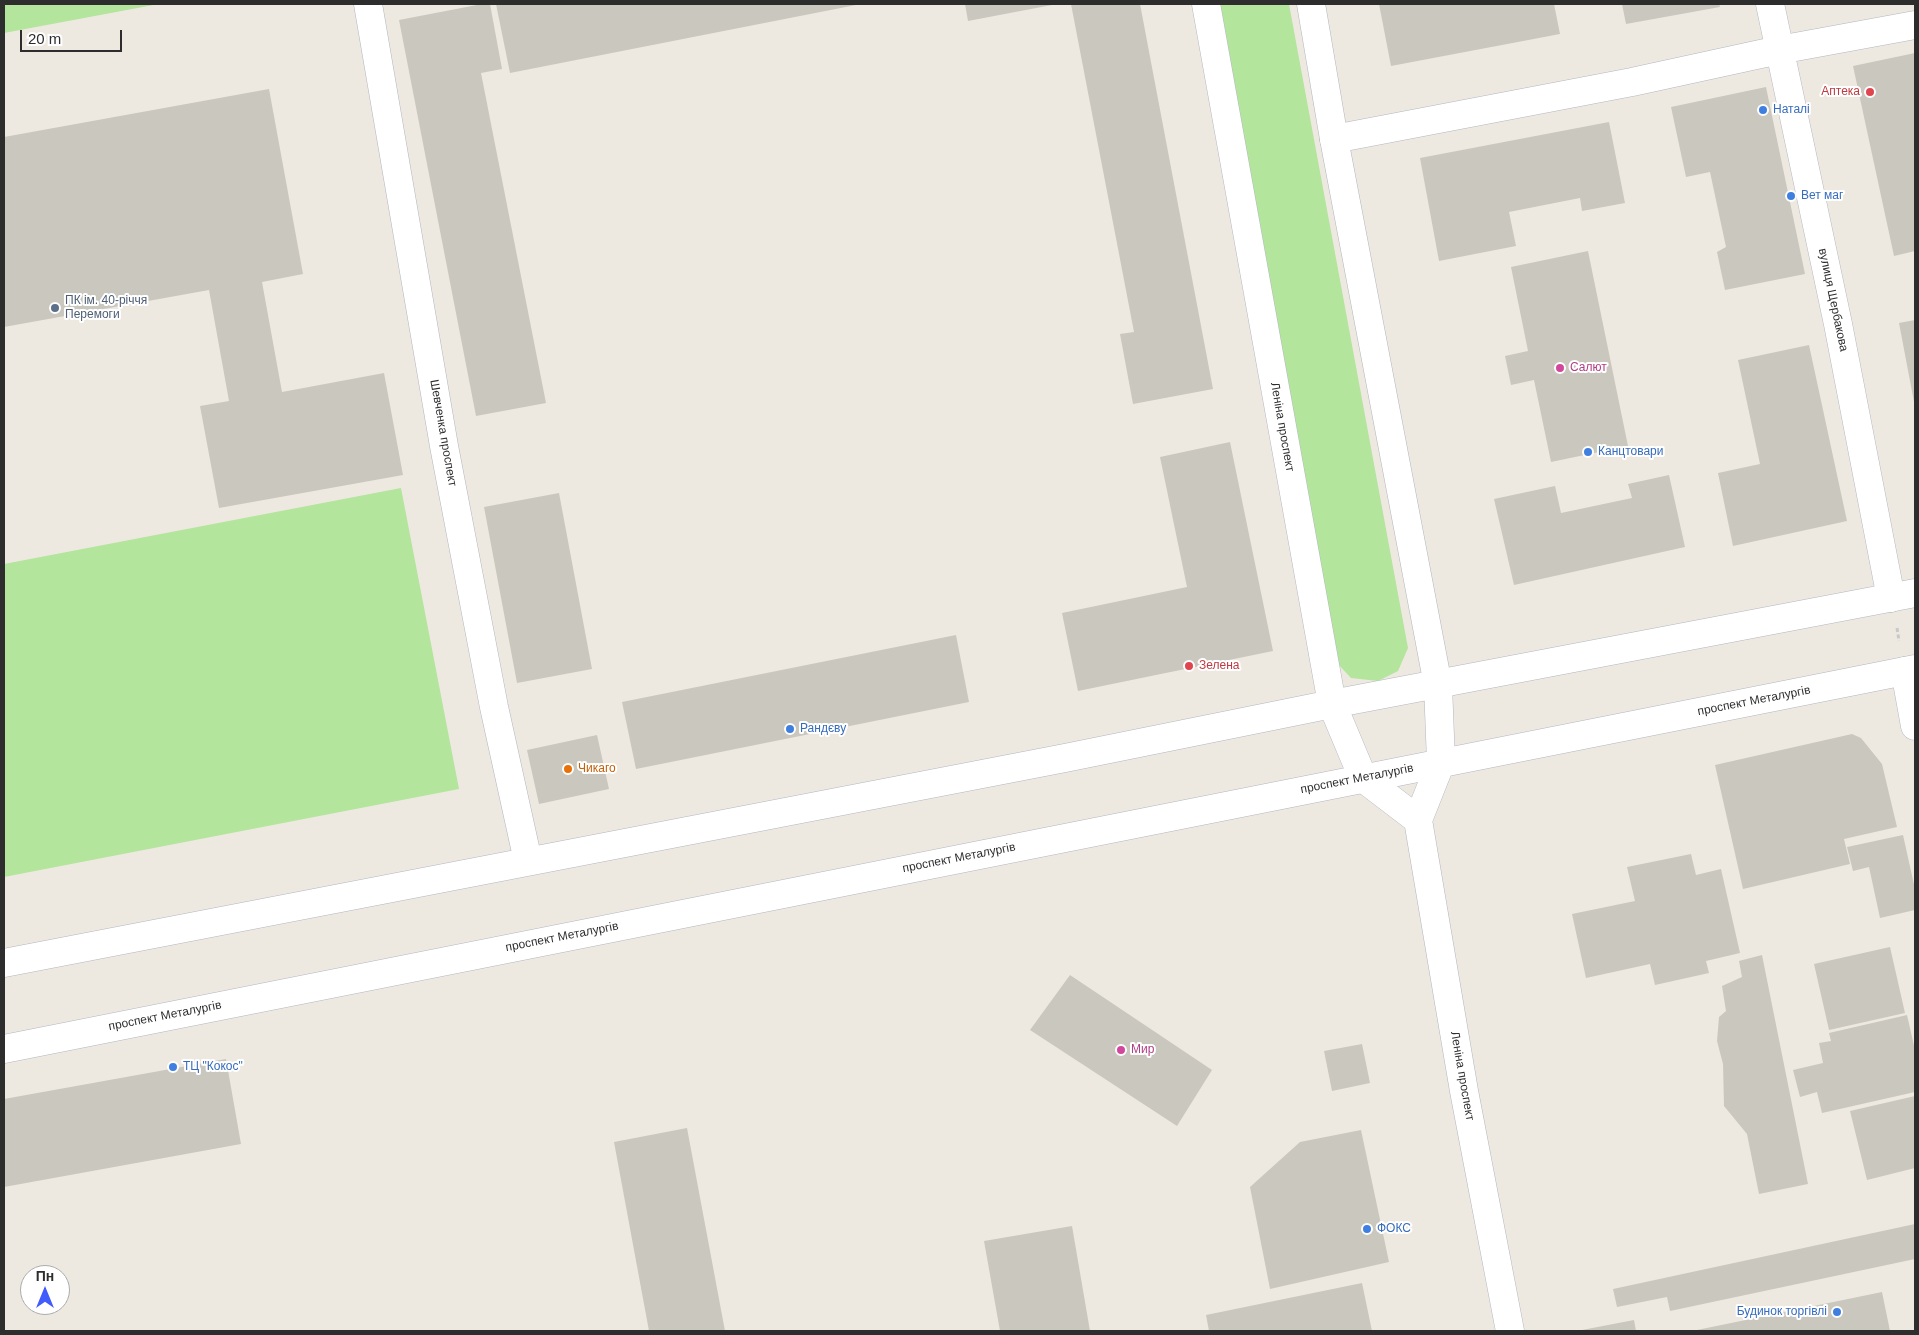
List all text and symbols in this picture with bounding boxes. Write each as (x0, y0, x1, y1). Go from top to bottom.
scale bar (22, 20, 125, 52)
text: 20 m (28, 30, 61, 47)
place label: Аптека (1821, 85, 1860, 99)
marker: Аптека (1864, 86, 1876, 98)
place label: Наталі (1773, 103, 1810, 117)
marker: Наталі (1757, 104, 1769, 116)
place label: Вет маг (1801, 189, 1843, 203)
marker: Вет маг (1785, 190, 1797, 202)
street label: вулиця Щербакова (1815, 247, 1851, 353)
place label: ПК ім. 40-річчя Перемоги (65, 294, 147, 322)
marker: ПК ім. 40-річчя Перемоги (49, 302, 61, 314)
place label: Салют (1570, 361, 1607, 375)
marker: Салют (1554, 362, 1566, 374)
street label: Шевченка проспект (426, 378, 460, 488)
street label: Леніна проспект (1267, 381, 1297, 473)
place label: Канцтовари (1598, 445, 1663, 459)
marker: Канцтовари (1582, 446, 1594, 458)
place label: Зелена (1199, 659, 1240, 673)
marker: Зелена (1183, 660, 1195, 672)
street label: проспект Металургів (1696, 683, 1812, 719)
place label: Рандєву (800, 722, 846, 736)
marker: Рандєву (784, 723, 796, 735)
street label: проспект Металургів (1299, 761, 1415, 797)
place label: Чикаго (578, 762, 616, 776)
marker: Чикаго (562, 763, 574, 775)
street label: проспект Металургів (901, 840, 1017, 876)
street label: проспект Металургів (504, 919, 620, 955)
street label: проспект Металургів (107, 998, 223, 1034)
street label: Леніна проспект (1447, 1030, 1477, 1122)
place label: Мир (1131, 1043, 1154, 1057)
marker: Мир (1115, 1044, 1127, 1056)
place label: ТЦ "Кокос" (183, 1060, 243, 1074)
marker: ТЦ "Кокос" (167, 1061, 179, 1073)
place label: ФОКС (1377, 1222, 1411, 1236)
marker: ФОКС (1361, 1223, 1373, 1235)
north arrow (20, 1265, 70, 1315)
text: Пн (36, 1268, 54, 1284)
place label: Будинок торгівлі (1737, 1305, 1827, 1319)
marker: Будинок торгівлі (1831, 1306, 1843, 1318)

